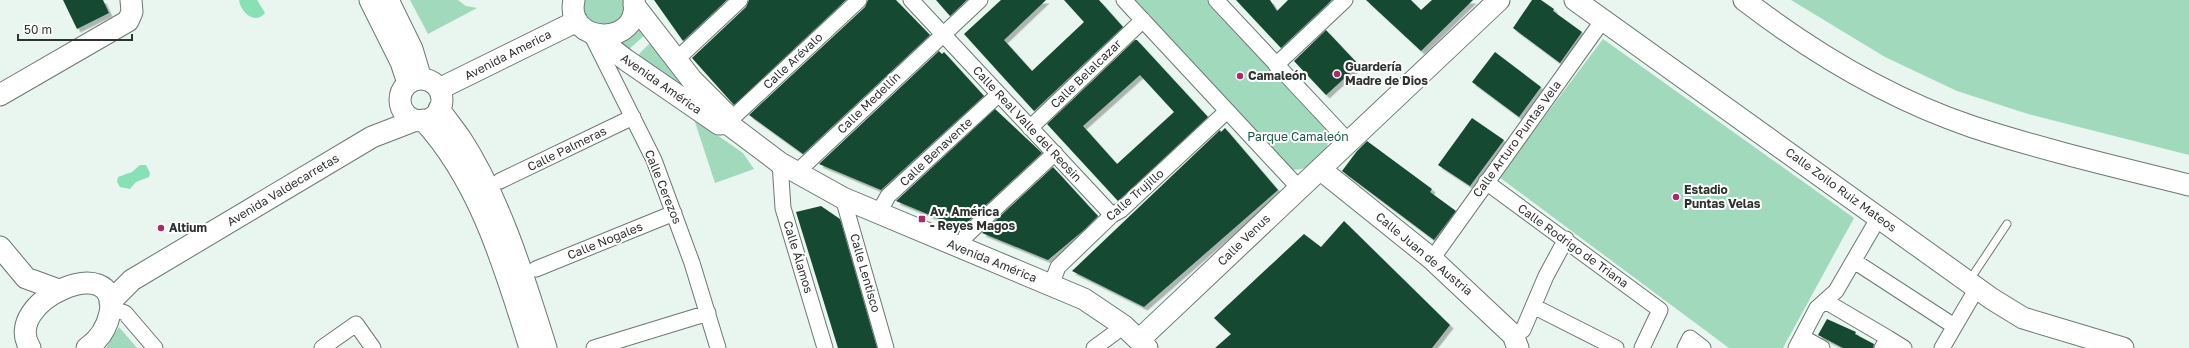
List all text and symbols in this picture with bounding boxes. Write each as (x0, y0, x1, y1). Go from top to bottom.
scale bar (18, 16, 132, 42)
text: 50 m (24, 22, 52, 37)
street label: Avenida America (462, 26, 554, 83)
street label: Calle Arévalo (760, 29, 826, 92)
street label: Calle Belalcazar (1047, 36, 1124, 111)
street label: Avenida América (618, 50, 705, 117)
place label: Guardería Madre de Dios (1345, 59, 1428, 88)
street label: Calle Real Valle del Reosin (970, 63, 1085, 185)
place label: Camaleón (1248, 68, 1306, 83)
street label: Calle Medellín (834, 69, 903, 137)
marker: Guardería Madre de Dios (1332, 69, 1342, 79)
marker: Camaleón (1235, 71, 1245, 81)
street label: Calle Arturo Puntas Vela (1469, 77, 1564, 200)
street label: Calle Benavente (896, 114, 975, 189)
street label: Calle Palmeras (525, 123, 609, 174)
park label: Parque Camaleón (1247, 129, 1349, 144)
street label: Calle Zoilo Ruiz Mateos (1783, 144, 1900, 235)
street label: Calle Cerezos (642, 147, 685, 226)
street label: Avenida Valdecarretas (224, 150, 342, 229)
street label: Calle Trujillo (1103, 165, 1167, 224)
place label: Estadio Puntas Velas (1684, 182, 1761, 211)
marker: Estadio Puntas Velas (1671, 192, 1681, 202)
street label: Calle Rodrigo de Triana (1515, 200, 1632, 291)
place label: Av. América - Reyes Magos (930, 204, 1016, 233)
street label: Calle Juan de Austria (1373, 209, 1476, 299)
street label: Calle Venus (1214, 211, 1273, 269)
marker: Av. América - Reyes Magos (917, 214, 927, 224)
street label: Calle Nogales (565, 219, 645, 262)
street label: Calle Álamos (780, 219, 817, 295)
place label: Altium (169, 220, 207, 235)
marker: Altium (156, 223, 166, 233)
street label: Calle Lentisco (847, 232, 884, 314)
street label: Avenida América (945, 236, 1039, 285)

